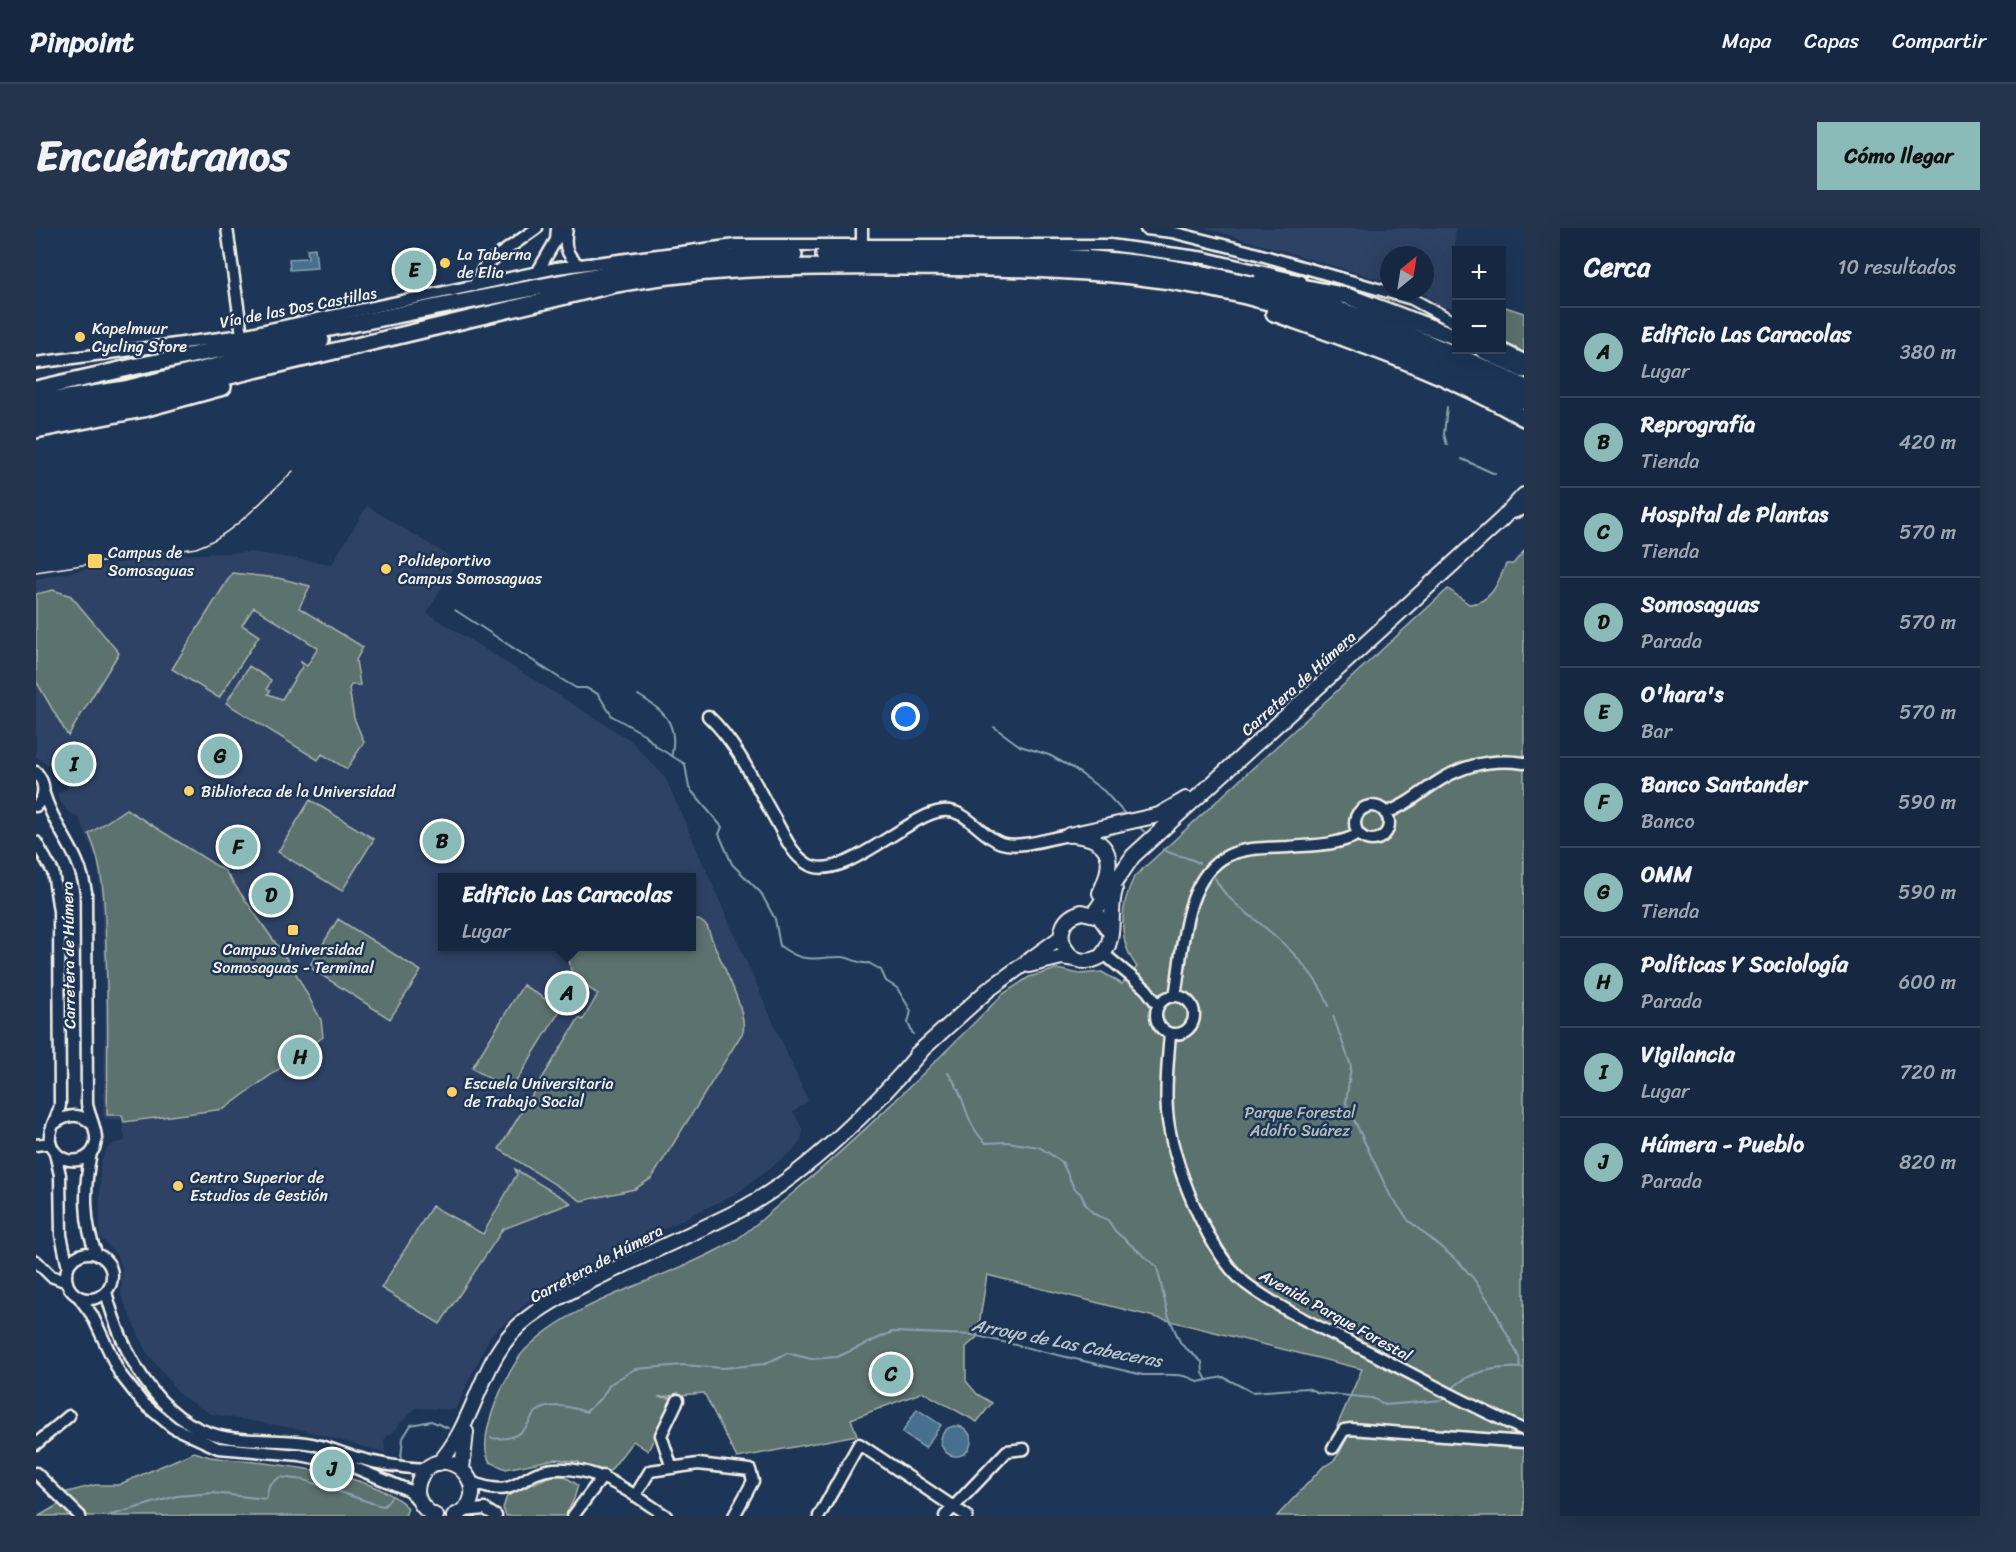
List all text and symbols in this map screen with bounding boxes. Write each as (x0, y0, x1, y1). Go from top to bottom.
text: Pinpoint (30, 17, 134, 66)
text: Mapa (1722, 22, 1771, 60)
text: Capas (1804, 22, 1859, 60)
text: Compartir (1892, 22, 1986, 60)
text: Encuéntranos (36, 119, 289, 193)
button: Cómo llegar (1817, 122, 1980, 190)
place label: La Taberna de Elia (457, 240, 531, 287)
text: Cerca (1584, 244, 1650, 290)
north arrow (1380, 246, 1434, 300)
map controls (1452, 246, 1506, 354)
button: + (1452, 246, 1506, 300)
pin: E (394, 248, 434, 292)
text: 10 resultados (1838, 250, 1956, 285)
marker: La Taberna de Elia (438, 256, 452, 270)
street label: Vía de las Dos Castillas (217, 278, 380, 337)
button: − (1452, 300, 1506, 354)
place label: Kapelmuur Cycling Store (92, 314, 187, 361)
text: Edificio Las Caracolas (1641, 315, 1851, 354)
marker: Kapelmuur Cycling Store (73, 330, 87, 344)
text: A (1597, 335, 1610, 370)
text: 380 m (1900, 335, 1956, 370)
text: Lugar (1641, 354, 1689, 389)
text: Reprografía (1641, 405, 1755, 444)
text: B (1597, 425, 1610, 460)
text: 420 m (1899, 425, 1956, 460)
text: Tienda (1641, 444, 1699, 479)
text: Hospital de Plantas (1641, 495, 1828, 534)
text: C (1597, 515, 1610, 550)
text: 570 m (1899, 515, 1956, 550)
text: Tienda (1641, 534, 1699, 569)
place label: Campus de Somosaguas (108, 538, 195, 585)
place label: Polideportivo Campus Somosaguas (398, 546, 543, 593)
marker: Campus de Somosaguas (86, 552, 104, 570)
marker: Polideportivo Campus Somosaguas (379, 562, 393, 576)
text: Somosaguas (1641, 585, 1759, 624)
text: D (1598, 605, 1609, 640)
text: 570 m (1899, 605, 1956, 640)
street label: Carretera de Húmera (1234, 623, 1363, 744)
text: Parada (1641, 624, 1702, 659)
text: O'hara's (1641, 675, 1723, 714)
text: E (1598, 695, 1609, 730)
text: 570 m (1899, 695, 1956, 730)
your location (891, 702, 920, 731)
text: Bar (1641, 714, 1672, 749)
pin: G (200, 734, 240, 778)
pin: I (54, 742, 93, 786)
text: Banco Santander (1641, 765, 1807, 804)
place label: Biblioteca de la Universidad (201, 777, 397, 806)
marker: Biblioteca de la Universidad (182, 784, 196, 798)
text: F (1598, 785, 1609, 820)
text: 590 m (1898, 785, 1956, 820)
text: Banco (1641, 804, 1695, 839)
pin: B (422, 818, 462, 864)
pin: F (218, 824, 258, 870)
text: OMM (1641, 855, 1692, 894)
pin: D (252, 872, 290, 918)
popup (438, 873, 696, 951)
text: Edificio Las Caracolas (462, 875, 672, 914)
text: G (1597, 875, 1610, 910)
text: 590 m (1898, 875, 1956, 910)
street label: Carretera de Húmera (53, 881, 84, 1029)
text: Tienda (1641, 894, 1699, 929)
text: Lugar (462, 914, 510, 949)
marker: Campus Universidad Somosaguas - Terminal (286, 923, 300, 937)
place label: Campus Universidad Somosaguas - Terminal (212, 935, 374, 982)
text: Políticas Y Sociología (1641, 945, 1848, 984)
text: H (1596, 965, 1611, 1000)
text: 600 m (1899, 965, 1956, 1000)
pin: A (548, 970, 586, 1016)
text: Parada (1641, 984, 1702, 1019)
pin: H (280, 1034, 320, 1080)
text: Vigilancia (1641, 1035, 1735, 1074)
text: I (1600, 1055, 1607, 1090)
text: 720 m (1900, 1055, 1956, 1090)
place label: Escuela Universitaria de Trabajo Social (464, 1069, 613, 1116)
text: Lugar (1641, 1074, 1689, 1109)
marker: Escuela Universitaria de Trabajo Social (445, 1085, 459, 1099)
park label: Parque Forestal Adolfo Suárez (1244, 1098, 1356, 1145)
text: Húmera - Pueblo (1641, 1125, 1804, 1164)
text: J (1599, 1145, 1608, 1180)
text: 820 m (1899, 1145, 1956, 1180)
place label: Centro Superior de Estudios de Gestión (190, 1163, 328, 1210)
text: Parada (1641, 1164, 1702, 1199)
marker: Centro Superior de Estudios de Gestión (171, 1179, 185, 1193)
street label: Carretera de Húmera (524, 1216, 668, 1311)
street label: Avenida Parque Forestal (1253, 1261, 1418, 1370)
water label: Arroyo de Las Cabeceras (968, 1309, 1167, 1378)
pin: C (872, 1352, 910, 1396)
pin: J (312, 1446, 352, 1492)

